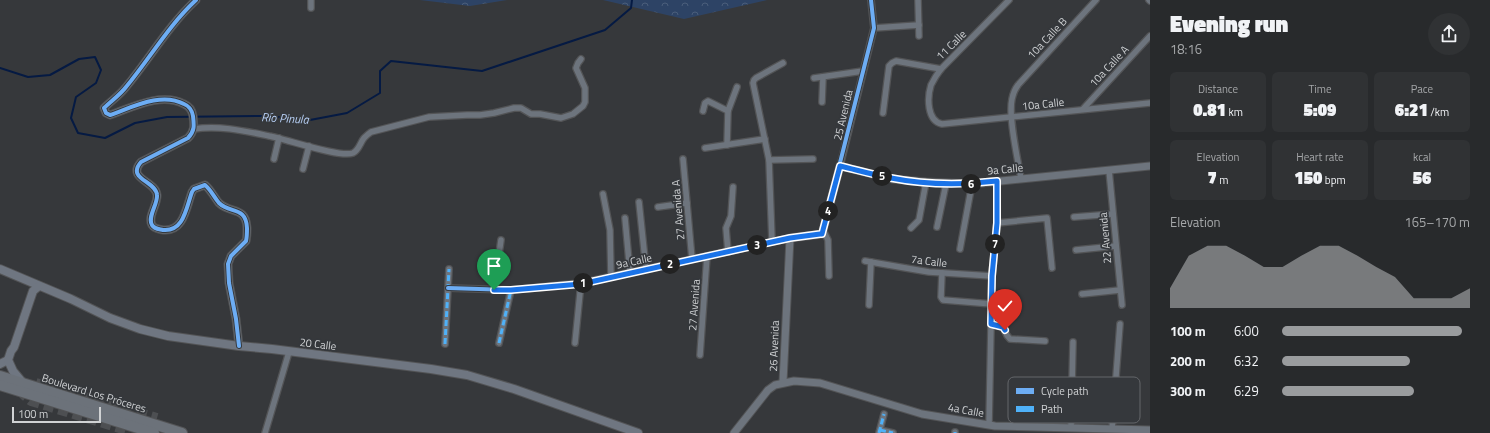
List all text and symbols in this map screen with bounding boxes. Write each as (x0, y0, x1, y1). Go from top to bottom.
text: Evening run (1170, 7, 1288, 41)
button: share (1428, 13, 1470, 55)
street label: 10a Calle B (1024, 14, 1071, 62)
street label: 11 Calle (932, 26, 970, 64)
text: 18:16 (1170, 39, 1202, 59)
street label: 10a Calle A (1086, 41, 1133, 90)
text: Distance (1198, 81, 1238, 97)
text: Time (1309, 81, 1331, 97)
text: Pace (1411, 81, 1433, 97)
street label: 25 Avenida (829, 88, 857, 142)
street label: 10a Calle (1021, 94, 1065, 114)
text: 0.81 (1193, 97, 1226, 123)
text: 5:09 (1304, 97, 1336, 123)
text: 6:21 (1395, 97, 1428, 123)
text: km (1226, 104, 1243, 120)
text: /km (1428, 104, 1449, 120)
water label: Río Pinula (261, 107, 310, 129)
text: Elevation (1197, 149, 1239, 165)
text: Heart rate (1296, 149, 1344, 165)
text: kcal (1413, 149, 1431, 165)
street label: 9a Calle (986, 159, 1024, 179)
text: 7 (1208, 165, 1217, 191)
text: 150 (1294, 165, 1322, 191)
text: 56 (1413, 165, 1431, 191)
pin: 5 (872, 166, 892, 186)
text: 5 (879, 168, 885, 184)
text: m (1217, 172, 1228, 188)
text: bpm (1322, 172, 1346, 188)
pin: 6 (961, 174, 981, 194)
text: 6 (968, 176, 974, 192)
street label: 27 Avenida A (667, 179, 689, 241)
pin: 4 (818, 201, 838, 221)
text: 4 (825, 203, 831, 219)
street label: 22 Avenida (1095, 211, 1115, 264)
text: Elevation (1170, 212, 1221, 232)
text: 165–170 m (1404, 212, 1470, 232)
pin: 7 (985, 234, 1005, 254)
pin: 3 (747, 235, 767, 255)
text: 7 (992, 236, 998, 252)
text: 3 (754, 237, 760, 253)
pin (477, 249, 511, 290)
street label: 9a Calle (615, 249, 654, 273)
street label: 7a Calle (910, 251, 948, 271)
pin: 2 (660, 254, 680, 274)
icon: arrive (483, 255, 505, 277)
text: 2 (667, 256, 673, 272)
pin: 1 (573, 273, 593, 293)
text: 1 (580, 275, 586, 291)
street label: 27 Avenida (684, 278, 704, 331)
pin (988, 289, 1022, 330)
icon: check (994, 295, 1016, 317)
street label: 26 Avenida (765, 320, 783, 372)
text: 100 m (1170, 321, 1206, 341)
text: 6:00 (1234, 321, 1259, 341)
street label: 20 Calle (299, 334, 338, 354)
text: 200 m (1170, 351, 1206, 371)
text: 6:32 (1234, 351, 1259, 371)
street label: Boulevard Los Próceres (40, 370, 148, 416)
legend (1008, 377, 1140, 423)
text: 300 m (1170, 381, 1206, 401)
text: 6:29 (1234, 381, 1259, 401)
text: Cycle path (1041, 383, 1089, 399)
street label: 4a Calle (947, 399, 986, 421)
text: Path (1041, 401, 1063, 417)
scale bar (12, 405, 101, 424)
text: 100 m (18, 406, 48, 422)

